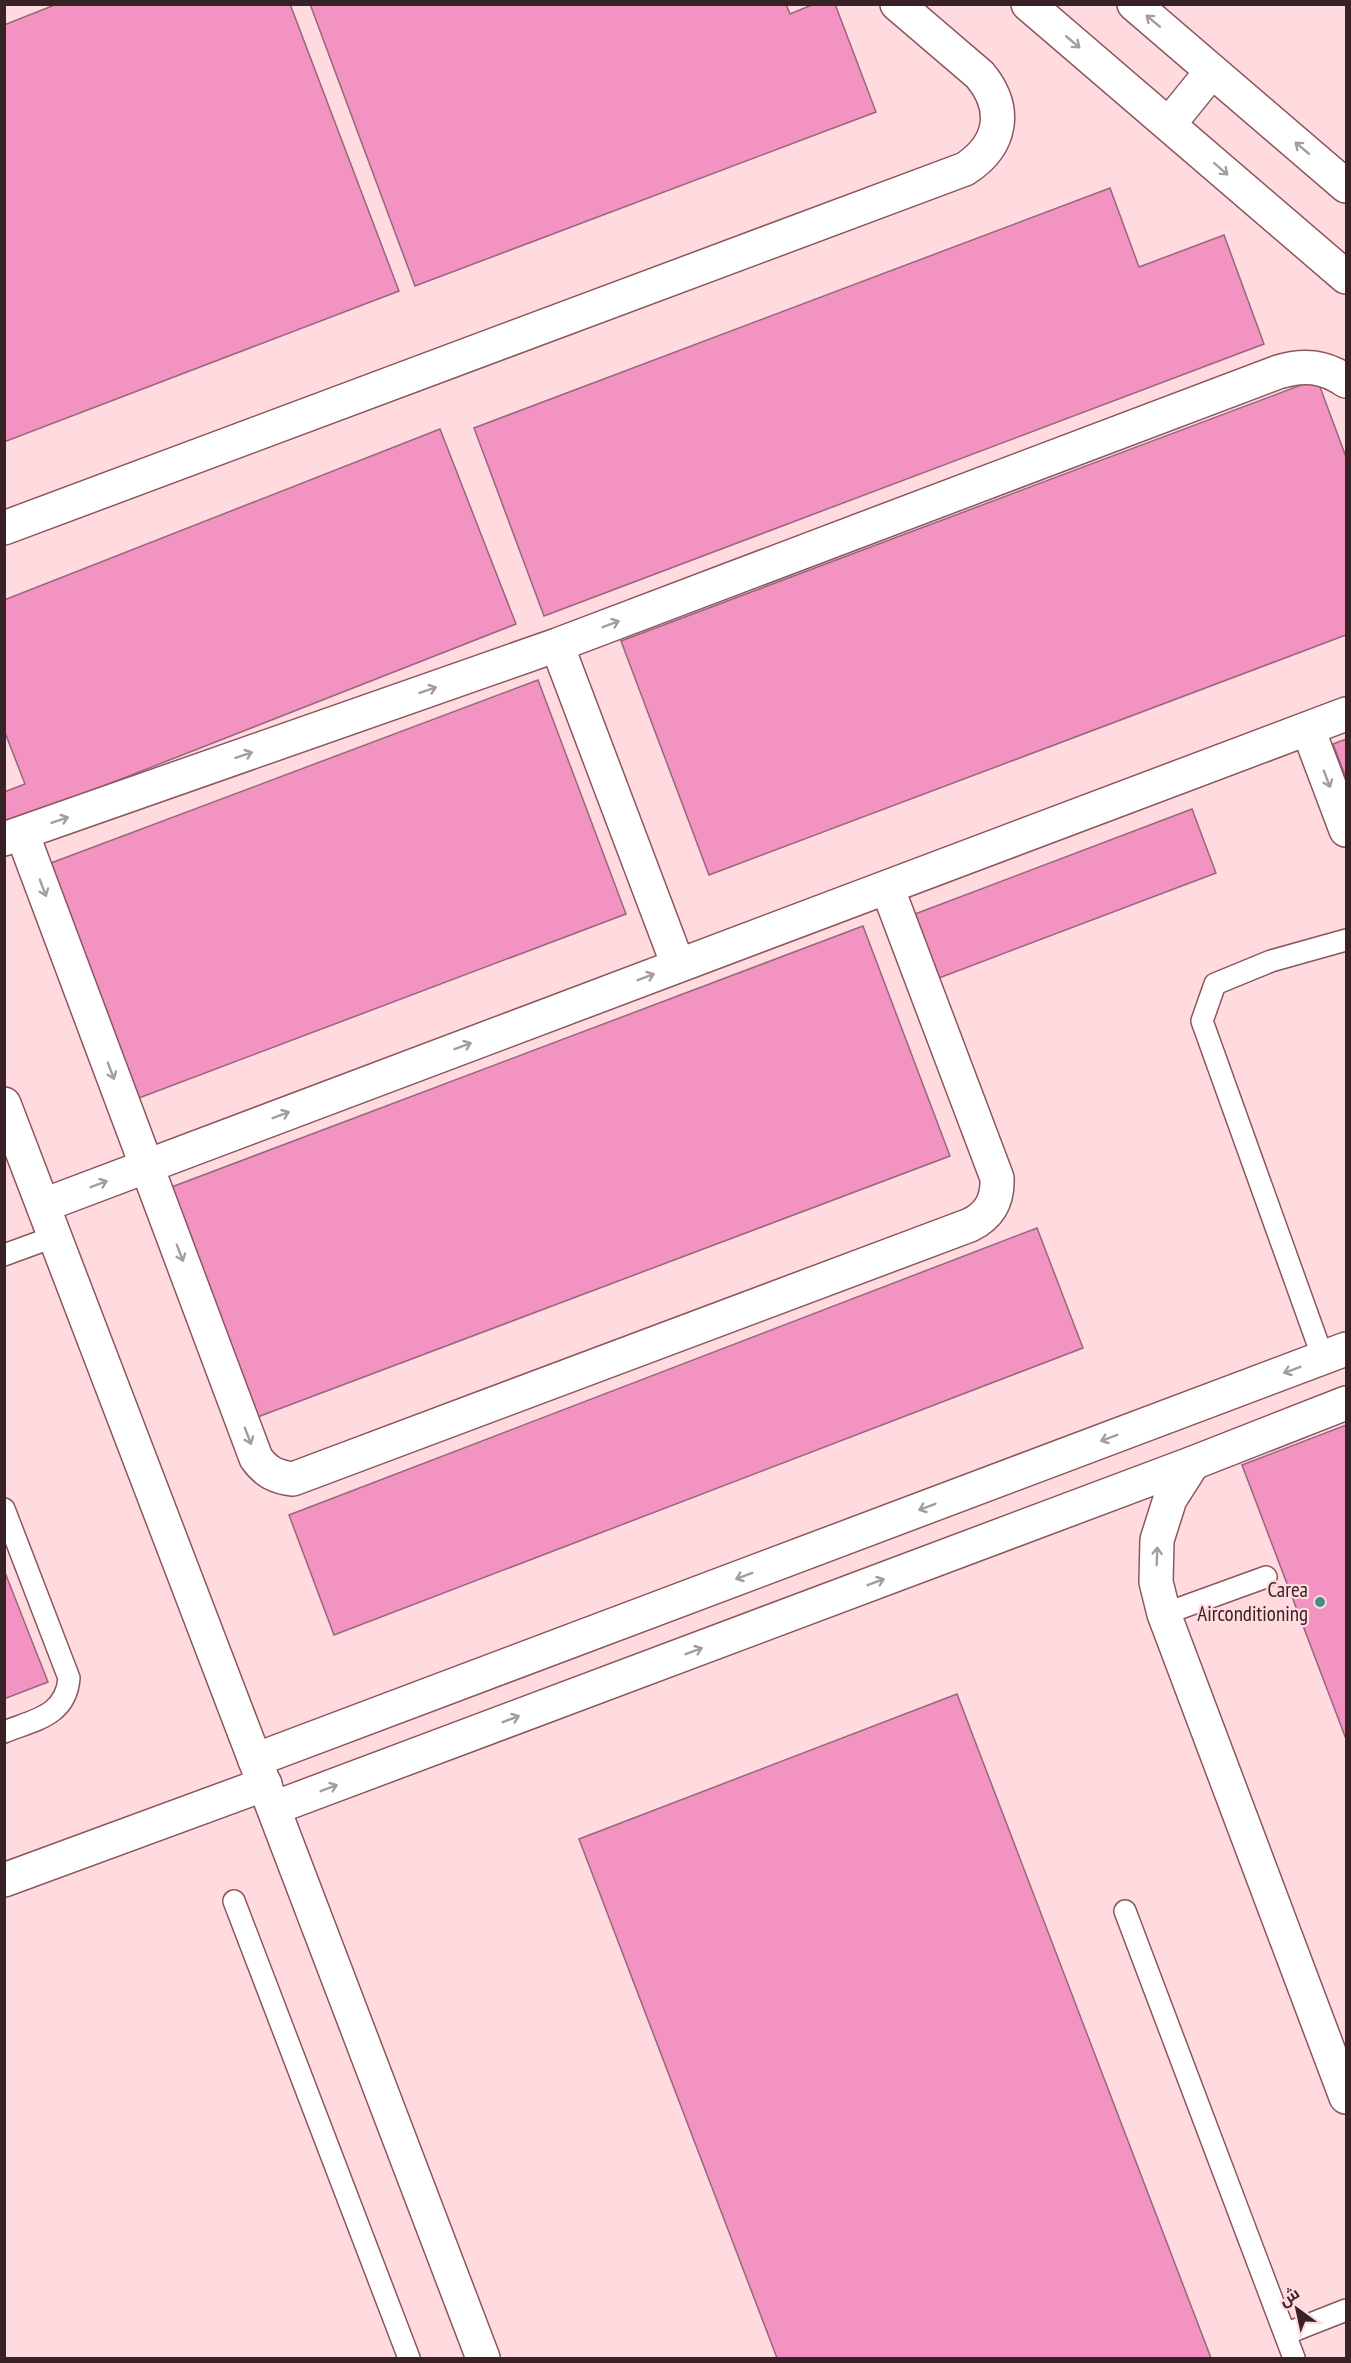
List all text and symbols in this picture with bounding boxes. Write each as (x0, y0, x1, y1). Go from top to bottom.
one-way arrow (1146, 14, 1161, 28)
one-way arrow (1065, 36, 1081, 49)
one-way arrow (1294, 141, 1310, 154)
one-way arrow (1213, 162, 1228, 176)
one-way arrow (601, 618, 620, 629)
one-way arrow (418, 684, 436, 695)
one-way arrow (234, 749, 253, 760)
one-way arrow (1323, 769, 1334, 788)
one-way arrow (50, 814, 69, 825)
one-way arrow (38, 878, 49, 897)
one-way arrow (636, 971, 655, 982)
one-way arrow (454, 1040, 472, 1051)
one-way arrow (107, 1061, 118, 1080)
one-way arrow (271, 1109, 290, 1120)
one-way arrow (89, 1178, 107, 1189)
one-way arrow (175, 1244, 186, 1262)
one-way arrow (1283, 1365, 1302, 1376)
one-way arrow (243, 1426, 254, 1445)
one-way arrow (1100, 1434, 1119, 1445)
one-way arrow (918, 1502, 937, 1513)
one-way arrow (1151, 1547, 1162, 1567)
one-way arrow (735, 1571, 754, 1582)
one-way arrow (866, 1576, 885, 1587)
place label: Carea Airconditioning (1197, 1576, 1308, 1627)
marker: Carea Airconditioning (1313, 1595, 1327, 1609)
one-way arrow (684, 1644, 702, 1655)
one-way arrow (501, 1713, 520, 1724)
one-way arrow (319, 1781, 337, 1792)
north arrow (1267, 2279, 1327, 2339)
text: ش (1275, 2282, 1303, 2310)

